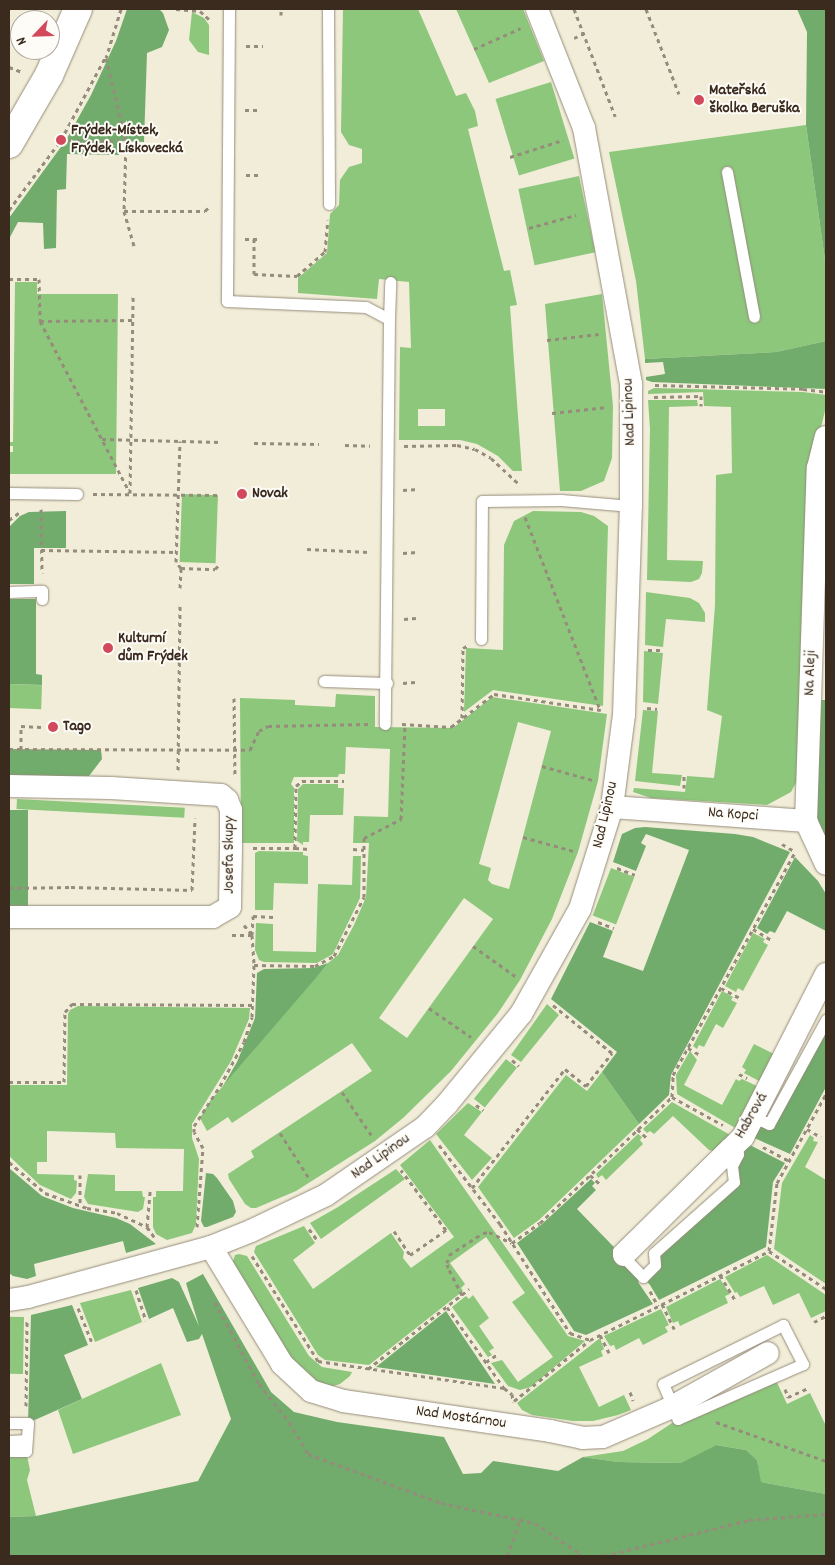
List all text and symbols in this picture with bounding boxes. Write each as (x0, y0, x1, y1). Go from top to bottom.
north arrow (10, 10, 60, 60)
text: N (12, 33, 33, 48)
place label: Mateřská školka Beruška (709, 81, 800, 119)
marker: Mateřská školka Beruška (693, 94, 705, 106)
place label: Frýdek-Místek, Frýdek, Lískovecká (71, 121, 183, 159)
marker: Frýdek-Místek, Frýdek, Lískovecká (55, 134, 67, 146)
street label: Nad Lipinou (619, 378, 641, 446)
place label: Novak (252, 484, 288, 504)
marker: Novak (236, 488, 248, 500)
place label: Kulturní dům Frýdek (118, 629, 188, 667)
marker: Kulturní dům Frýdek (102, 642, 114, 654)
street label: Na Aleji (801, 650, 821, 696)
place label: Tago (63, 717, 91, 737)
marker: Tago (47, 721, 59, 733)
street label: Nad Lipinou (589, 780, 623, 850)
street label: Na Kopci (707, 804, 759, 826)
street label: Josefa Skupy (220, 816, 240, 894)
street label: Habrová (731, 1089, 773, 1143)
street label: Nad Lipinou (348, 1130, 414, 1184)
street label: Nad Mostárnou (415, 1402, 507, 1434)

